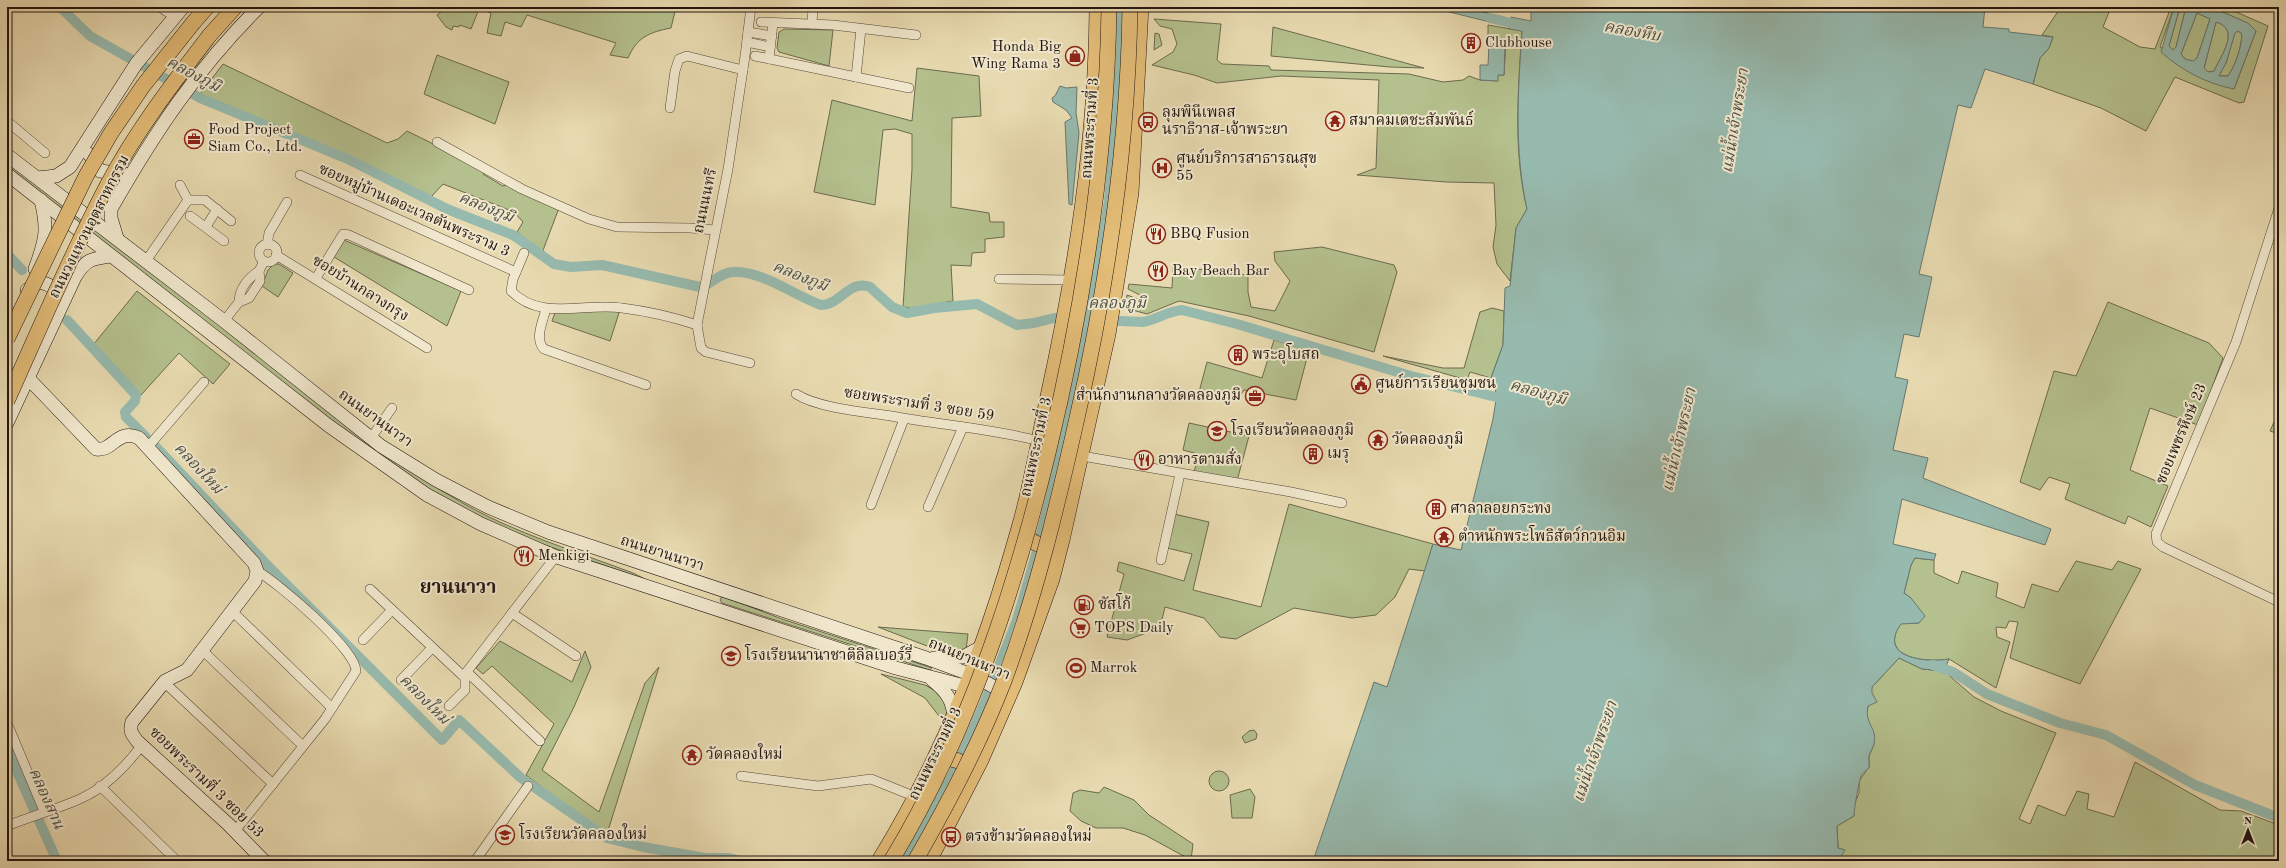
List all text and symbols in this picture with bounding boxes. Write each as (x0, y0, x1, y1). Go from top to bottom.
water label: คลองหีบ (1603, 17, 1663, 45)
building icon: Clubhouse (1460, 32, 1482, 54)
place label: Clubhouse (1485, 36, 1552, 51)
place label: Honda Big Wing Rama 3 (971, 40, 1061, 72)
shop icon: Honda Big Wing Rama 3 (1064, 45, 1086, 67)
water label: คลองภูมิ (163, 53, 224, 97)
water label: แม่น้ำเจ้าพระยา (1715, 66, 1752, 174)
street label: ถนนพระรามที่ 3 (1075, 76, 1102, 179)
place label: ลุมพินีเพลส นราธิวาส-เจ้าพระยา (1162, 103, 1288, 138)
temple icon: สมาคมเตชะสัมพันธ์ (1324, 110, 1346, 132)
place label: สมาคมเตชะสัมพันธ์ (1349, 110, 1474, 129)
bus stop icon: ลุมพินีเพลส นราธิวาส-เจ้าพระยา (1137, 111, 1159, 133)
place label: Food Project Siam Co., Ltd. (208, 123, 302, 155)
office icon: Food Project Siam Co., Ltd. (183, 128, 205, 150)
place label: ศูนย์บริการสาธารณสุข 55 (1176, 148, 1317, 184)
street label: ถนนวงแหวนอุตสาหกรรม (47, 153, 134, 302)
hospital icon: ศูนย์บริการสาธารณสุข 55 (1151, 157, 1173, 179)
street label: ซอยหมู่บ้านเดอะเวลตันพระราม 3 (316, 159, 513, 261)
street label: ถนนนนทรี (689, 167, 720, 235)
water label: คลองภูมิ (456, 189, 518, 228)
restaurant icon: BBQ Fusion (1145, 223, 1167, 245)
place label: BBQ Fusion (1170, 227, 1250, 242)
street label: ซอยบ้านกลางกรุง (308, 251, 412, 326)
water label: คลองภูมิ (770, 258, 832, 297)
restaurant icon: Bay Beach Bar (1147, 260, 1169, 282)
place label: Bay Beach Bar (1172, 264, 1269, 279)
water label: คลองภูมิ (1088, 295, 1148, 313)
place label: พระอุโบสถ (1252, 343, 1320, 365)
building icon: พระอุโบสถ (1227, 344, 1249, 366)
public building icon: ศูนย์การเรียนชุมชน (1350, 373, 1372, 395)
place label: ศูนย์การเรียนชุมชน (1375, 373, 1496, 394)
water label: คลองภูมิ (1508, 376, 1570, 410)
street label: ซอยเพชรหึงษ์ 23 (2150, 380, 2210, 487)
street label: ซอยพระรามที่ 3 ซอย 59 (843, 381, 996, 424)
water label: แม่น้ำเจ้าพระยา (1655, 384, 1700, 493)
office icon: สำนักงานกลางวัดคลองภูมิ (1244, 385, 1266, 407)
place label: สำนักงานกลางวัดคลองภูมิ (1076, 386, 1241, 405)
street label: ถนนยานนาวา (335, 387, 415, 451)
street label: ถนนพระรามที่ 3 (1014, 395, 1055, 498)
place label: โรงเรียนวัดคลองภูมิ (1230, 419, 1354, 440)
school or university icon: โรงเรียนวัดคลองภูมิ (1206, 420, 1228, 442)
temple icon: วัดคลองภูมิ (1367, 429, 1389, 451)
place label: วัดคลองภูมิ (1392, 431, 1464, 449)
water label: คลองใหม่ (171, 437, 230, 499)
building icon: เมรุ (1302, 443, 1324, 465)
place label: เมรุ (1327, 447, 1349, 464)
place label: อาหารตามสั่ง (1158, 448, 1242, 468)
restaurant icon: อาหารตามสั่ง (1133, 449, 1155, 471)
building icon: ศาลาลอยกระทง (1425, 498, 1447, 520)
place label: ศาลาลอยกระทง (1450, 502, 1551, 517)
place label: ตำหนักพระโพธิสัตว์กวนอิม (1458, 525, 1626, 545)
temple icon: ตำหนักพระโพธิสัตว์กวนอิม (1433, 526, 1455, 548)
street label: ถนนยานนาวา (618, 533, 706, 575)
restaurant icon: Menkigi (513, 545, 535, 567)
place label: Menkigi (538, 549, 590, 564)
district label: ยานนาวา (420, 579, 496, 598)
place label: ซัสโก้ (1098, 593, 1131, 613)
fuel station icon: ซัสโก้ (1073, 594, 1095, 616)
supermarket icon: TOPS Daily (1069, 617, 1091, 639)
place label: TOPS Daily (1094, 621, 1174, 636)
street label: ถนนยานนาวา (926, 636, 1012, 684)
place label: โรงเรียนนานาชาติลิลเบอร์รี่ (744, 644, 912, 664)
school or university icon: โรงเรียนนานาชาติลิลเบอร์รี่ (720, 645, 742, 667)
sports icon: Marrok (1065, 657, 1087, 679)
place label: Marrok (1090, 661, 1138, 676)
water label: คลองใหม่ (396, 668, 457, 729)
water label: แม่น้ำเจ้าพระยา (1566, 697, 1621, 805)
street label: ถนนพระรามที่ 3 (902, 703, 965, 803)
street label: ซอยพระรามที่ 3 ซอย 53 (146, 721, 269, 841)
place label: วัดคลองใหม่ (706, 743, 783, 763)
temple icon: วัดคลองใหม่ (681, 744, 703, 766)
water label: คลองสาน (25, 766, 67, 832)
north arrow (2228, 810, 2268, 850)
text: N (2244, 816, 2253, 827)
place label: โรงเรียนวัดคลองใหม่ (518, 823, 647, 843)
school or university icon: โรงเรียนวัดคลองใหม่ (494, 824, 516, 846)
place label: ตรงข้ามวัดคลองใหม่ (965, 825, 1092, 845)
bus stop icon: ตรงข้ามวัดคลองใหม่ (940, 826, 962, 848)

